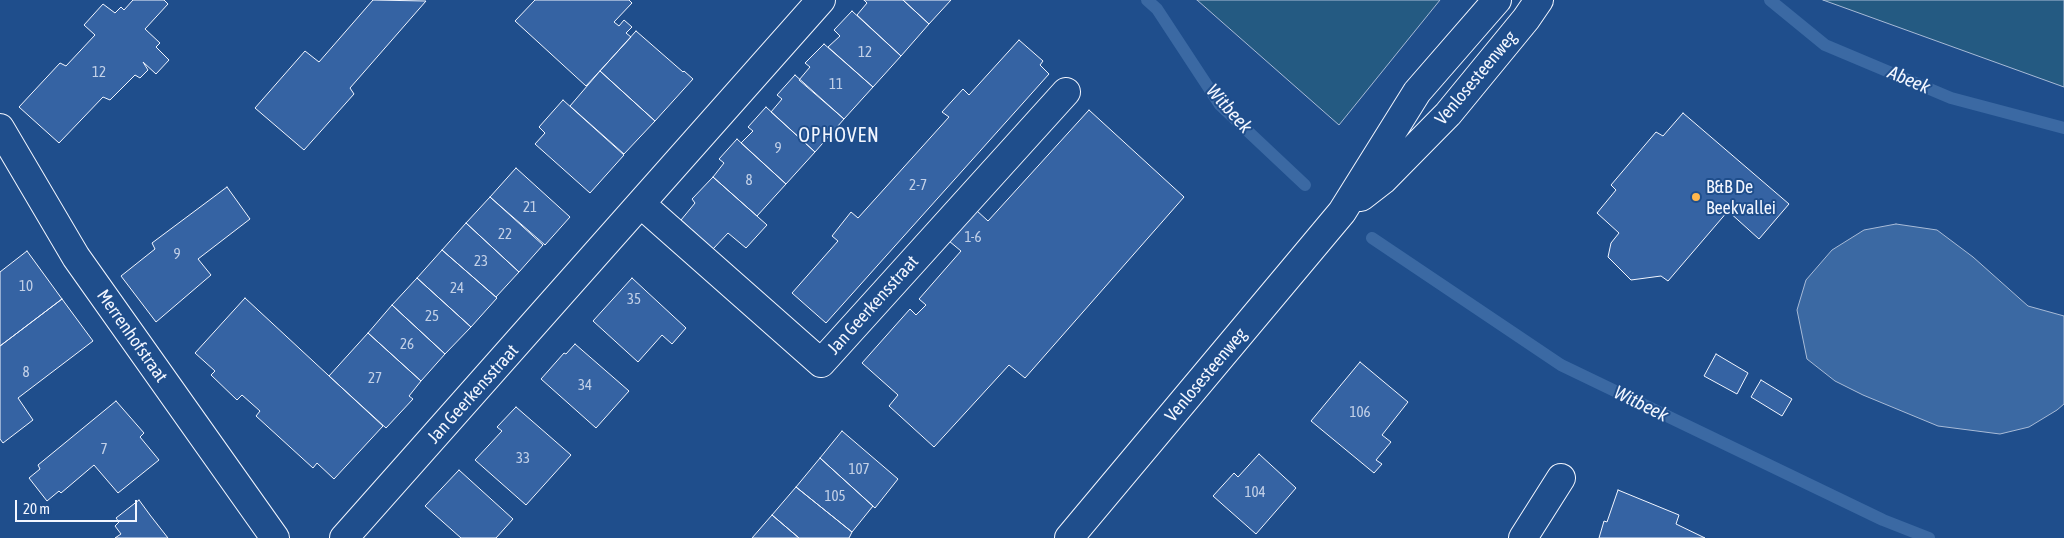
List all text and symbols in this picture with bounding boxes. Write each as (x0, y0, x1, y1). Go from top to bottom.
street label: Venlosesteenweg (1431, 27, 1521, 129)
house number: 12 (858, 43, 872, 61)
water label: Abeek (1885, 61, 1933, 99)
house number: 12 (92, 63, 106, 81)
house number: 11 (829, 75, 843, 93)
water label: Witbeek (1201, 80, 1257, 138)
district label: OPHOVEN (797, 124, 881, 148)
house number: 9 (774, 139, 782, 157)
house number: 8 (745, 171, 753, 189)
house number: 2-7 (909, 176, 927, 194)
place label: B&B De Beekvallei (1706, 176, 1776, 218)
marker: B&B De Beekvallei (1690, 191, 1702, 203)
house number: 21 (523, 198, 537, 216)
house number: 22 (498, 225, 512, 243)
house number: 1-6 (964, 228, 982, 246)
house number: 9 (173, 245, 181, 263)
street label: Jan Geerkensstraat (823, 251, 923, 359)
house number: 23 (474, 252, 488, 270)
house number: 10 (19, 277, 33, 295)
house number: 24 (450, 279, 464, 297)
street label: Merrenhofstraat (92, 285, 172, 387)
house number: 35 (627, 290, 641, 308)
house number: 25 (425, 307, 439, 325)
street label: Venlosesteenweg (1161, 324, 1251, 426)
house number: 26 (400, 335, 414, 353)
street label: Jan Geerkensstraat (423, 340, 523, 448)
house number: 8 (22, 363, 30, 381)
house number: 27 (368, 369, 382, 387)
house number: 34 (578, 376, 592, 394)
water label: Witbeek (1610, 381, 1672, 427)
house number: 106 (1349, 403, 1371, 421)
house number: 7 (100, 440, 108, 458)
house number: 33 (516, 449, 530, 467)
house number: 107 (848, 460, 870, 478)
house number: 104 (1244, 483, 1266, 501)
house number: 105 (824, 487, 846, 505)
scale bar (18, 490, 140, 522)
text: 20 m (23, 500, 50, 517)

